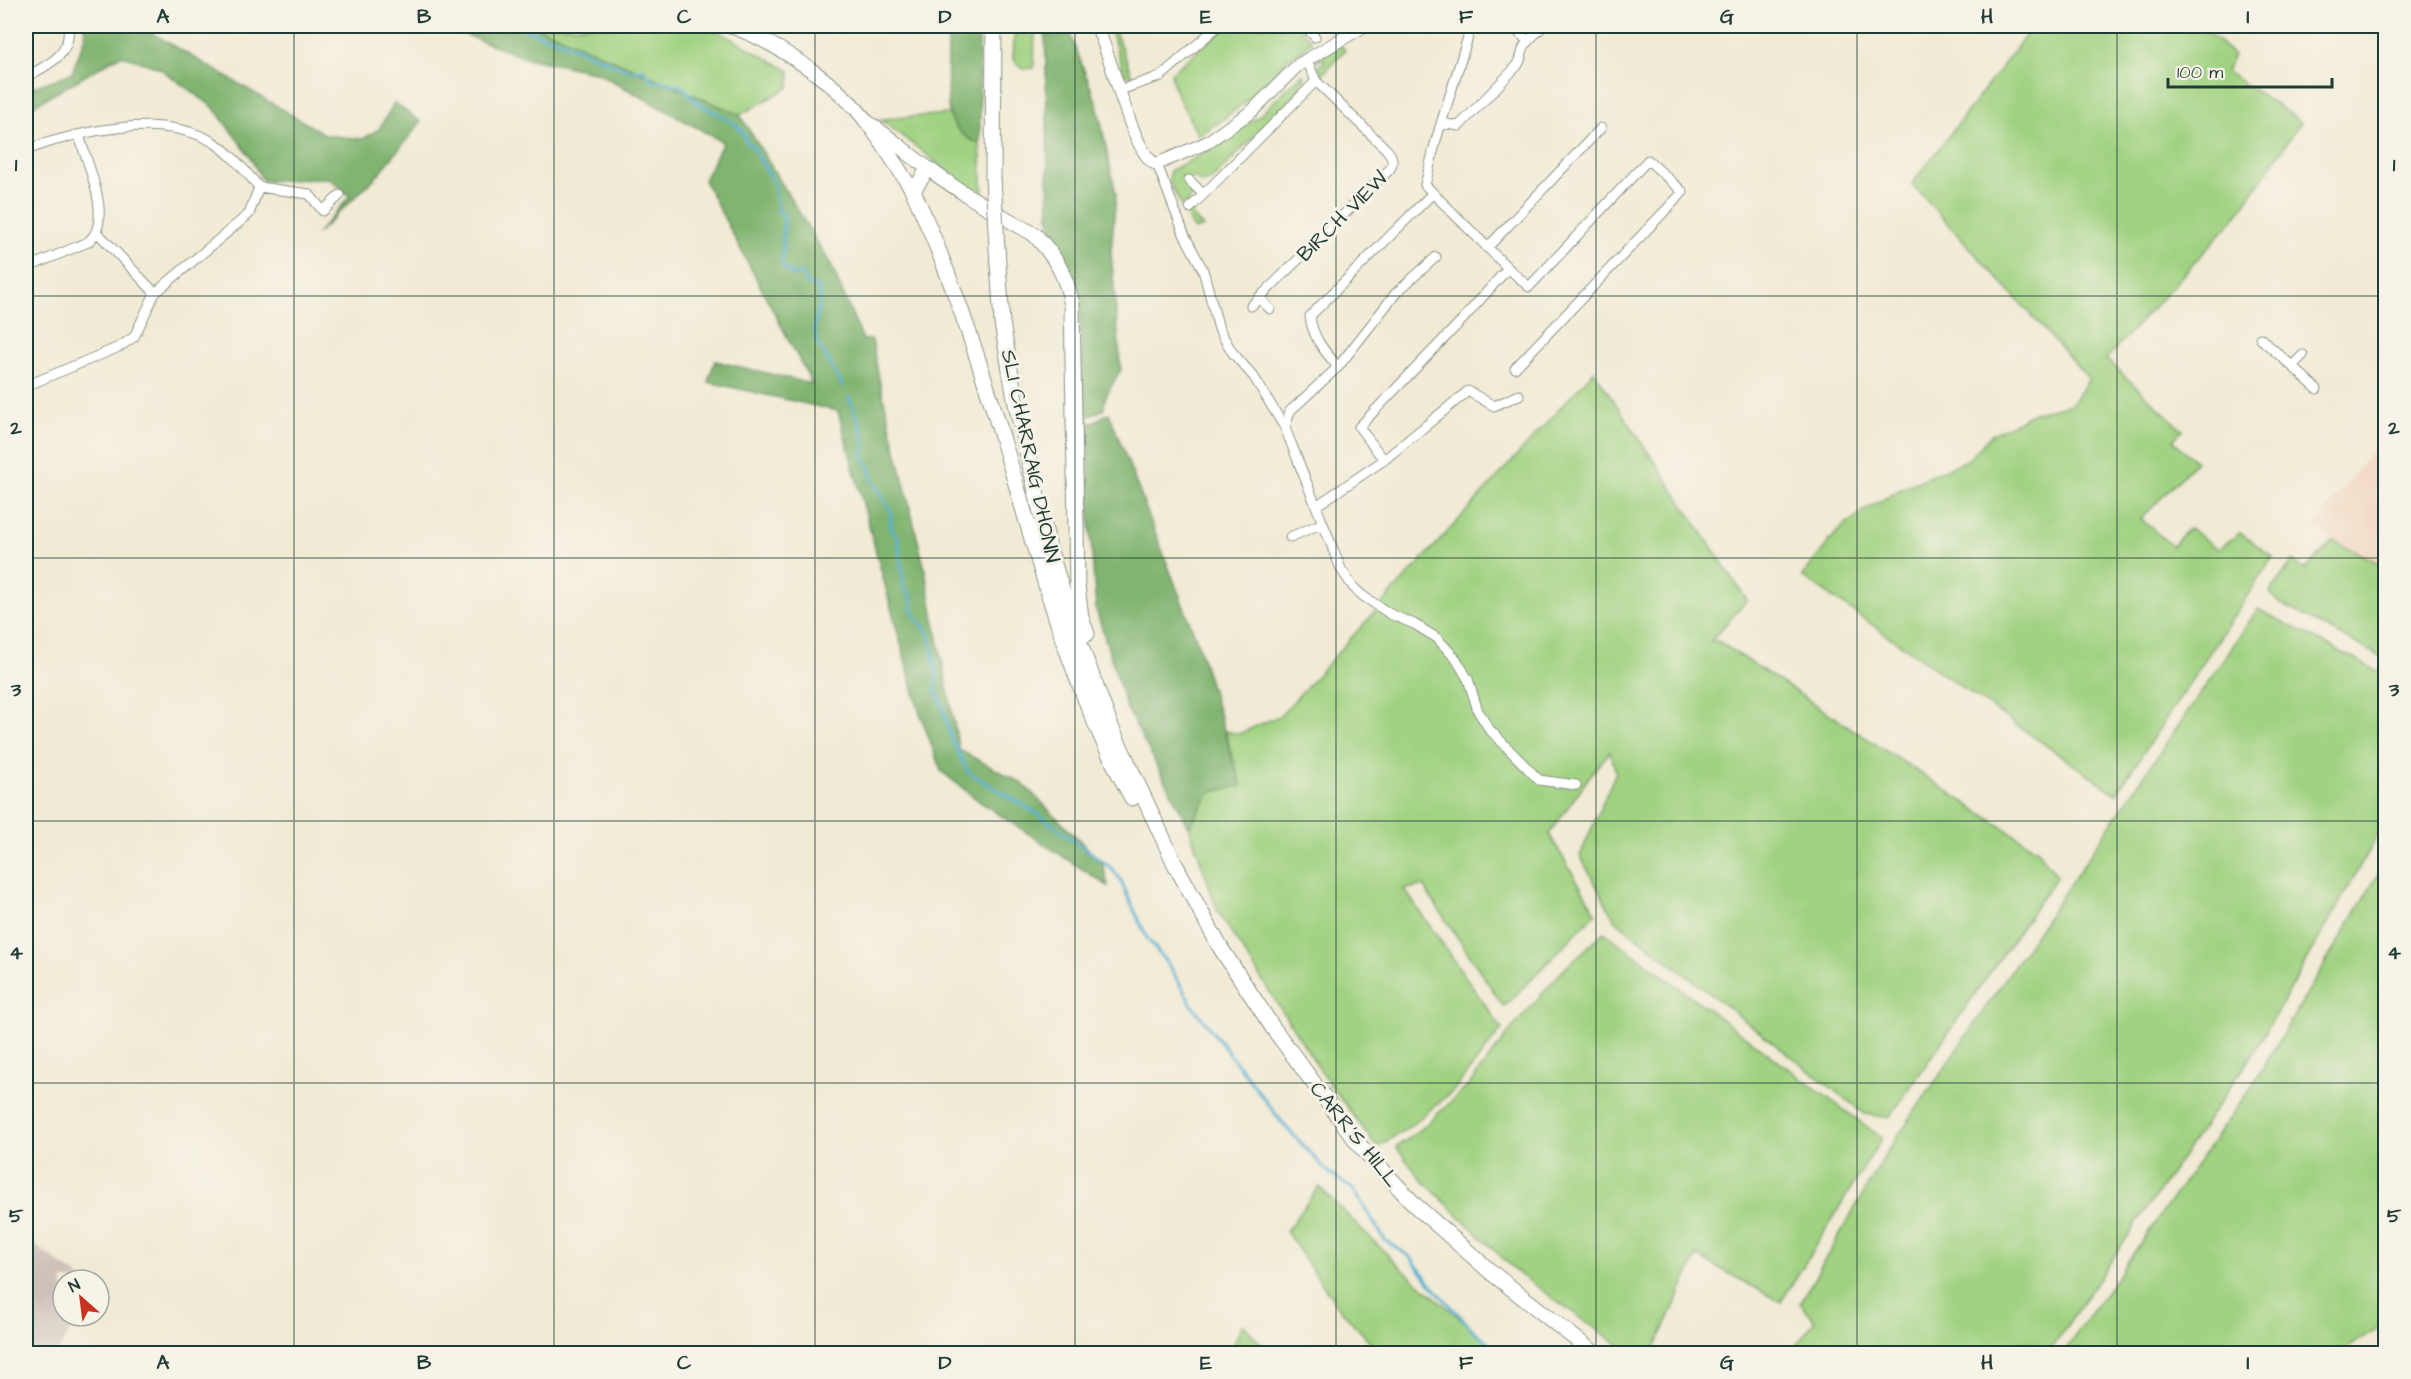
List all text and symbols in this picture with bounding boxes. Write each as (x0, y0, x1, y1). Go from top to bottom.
text: A (157, 3, 170, 31)
text: B (417, 3, 432, 31)
text: C (677, 3, 692, 31)
text: D (939, 3, 952, 31)
text: E (1200, 3, 1212, 31)
text: F (1459, 3, 1474, 31)
text: G (1720, 3, 1734, 31)
text: H (1981, 3, 1993, 31)
text: I (2246, 3, 2250, 31)
scale bar (2168, 51, 2332, 89)
text: 100 m (2177, 60, 2223, 85)
text: 1 (15, 151, 18, 179)
text: 1 (2393, 151, 2396, 179)
street label: BIRCH VIEW (1291, 164, 1394, 268)
street label: SLI CHARRAIG DHONN (994, 347, 1067, 565)
text: 2 (9, 414, 22, 442)
text: 2 (2387, 414, 2400, 442)
text: 3 (10, 676, 22, 704)
text: 3 (2388, 676, 2400, 704)
text: 4 (9, 939, 23, 967)
text: 4 (2387, 939, 2401, 967)
street label: CARR'S HILL (1303, 1075, 1407, 1194)
text: 5 (9, 1202, 24, 1230)
text: 5 (2387, 1202, 2402, 1230)
north arrow (51, 1268, 111, 1328)
text: N (65, 1274, 84, 1298)
text: A (157, 1349, 170, 1377)
text: B (417, 1349, 432, 1377)
text: C (677, 1349, 692, 1377)
text: D (939, 1349, 952, 1377)
text: E (1200, 1349, 1212, 1377)
text: F (1459, 1349, 1474, 1377)
text: G (1720, 1349, 1734, 1377)
text: H (1981, 1349, 1993, 1377)
text: I (2246, 1349, 2250, 1377)

